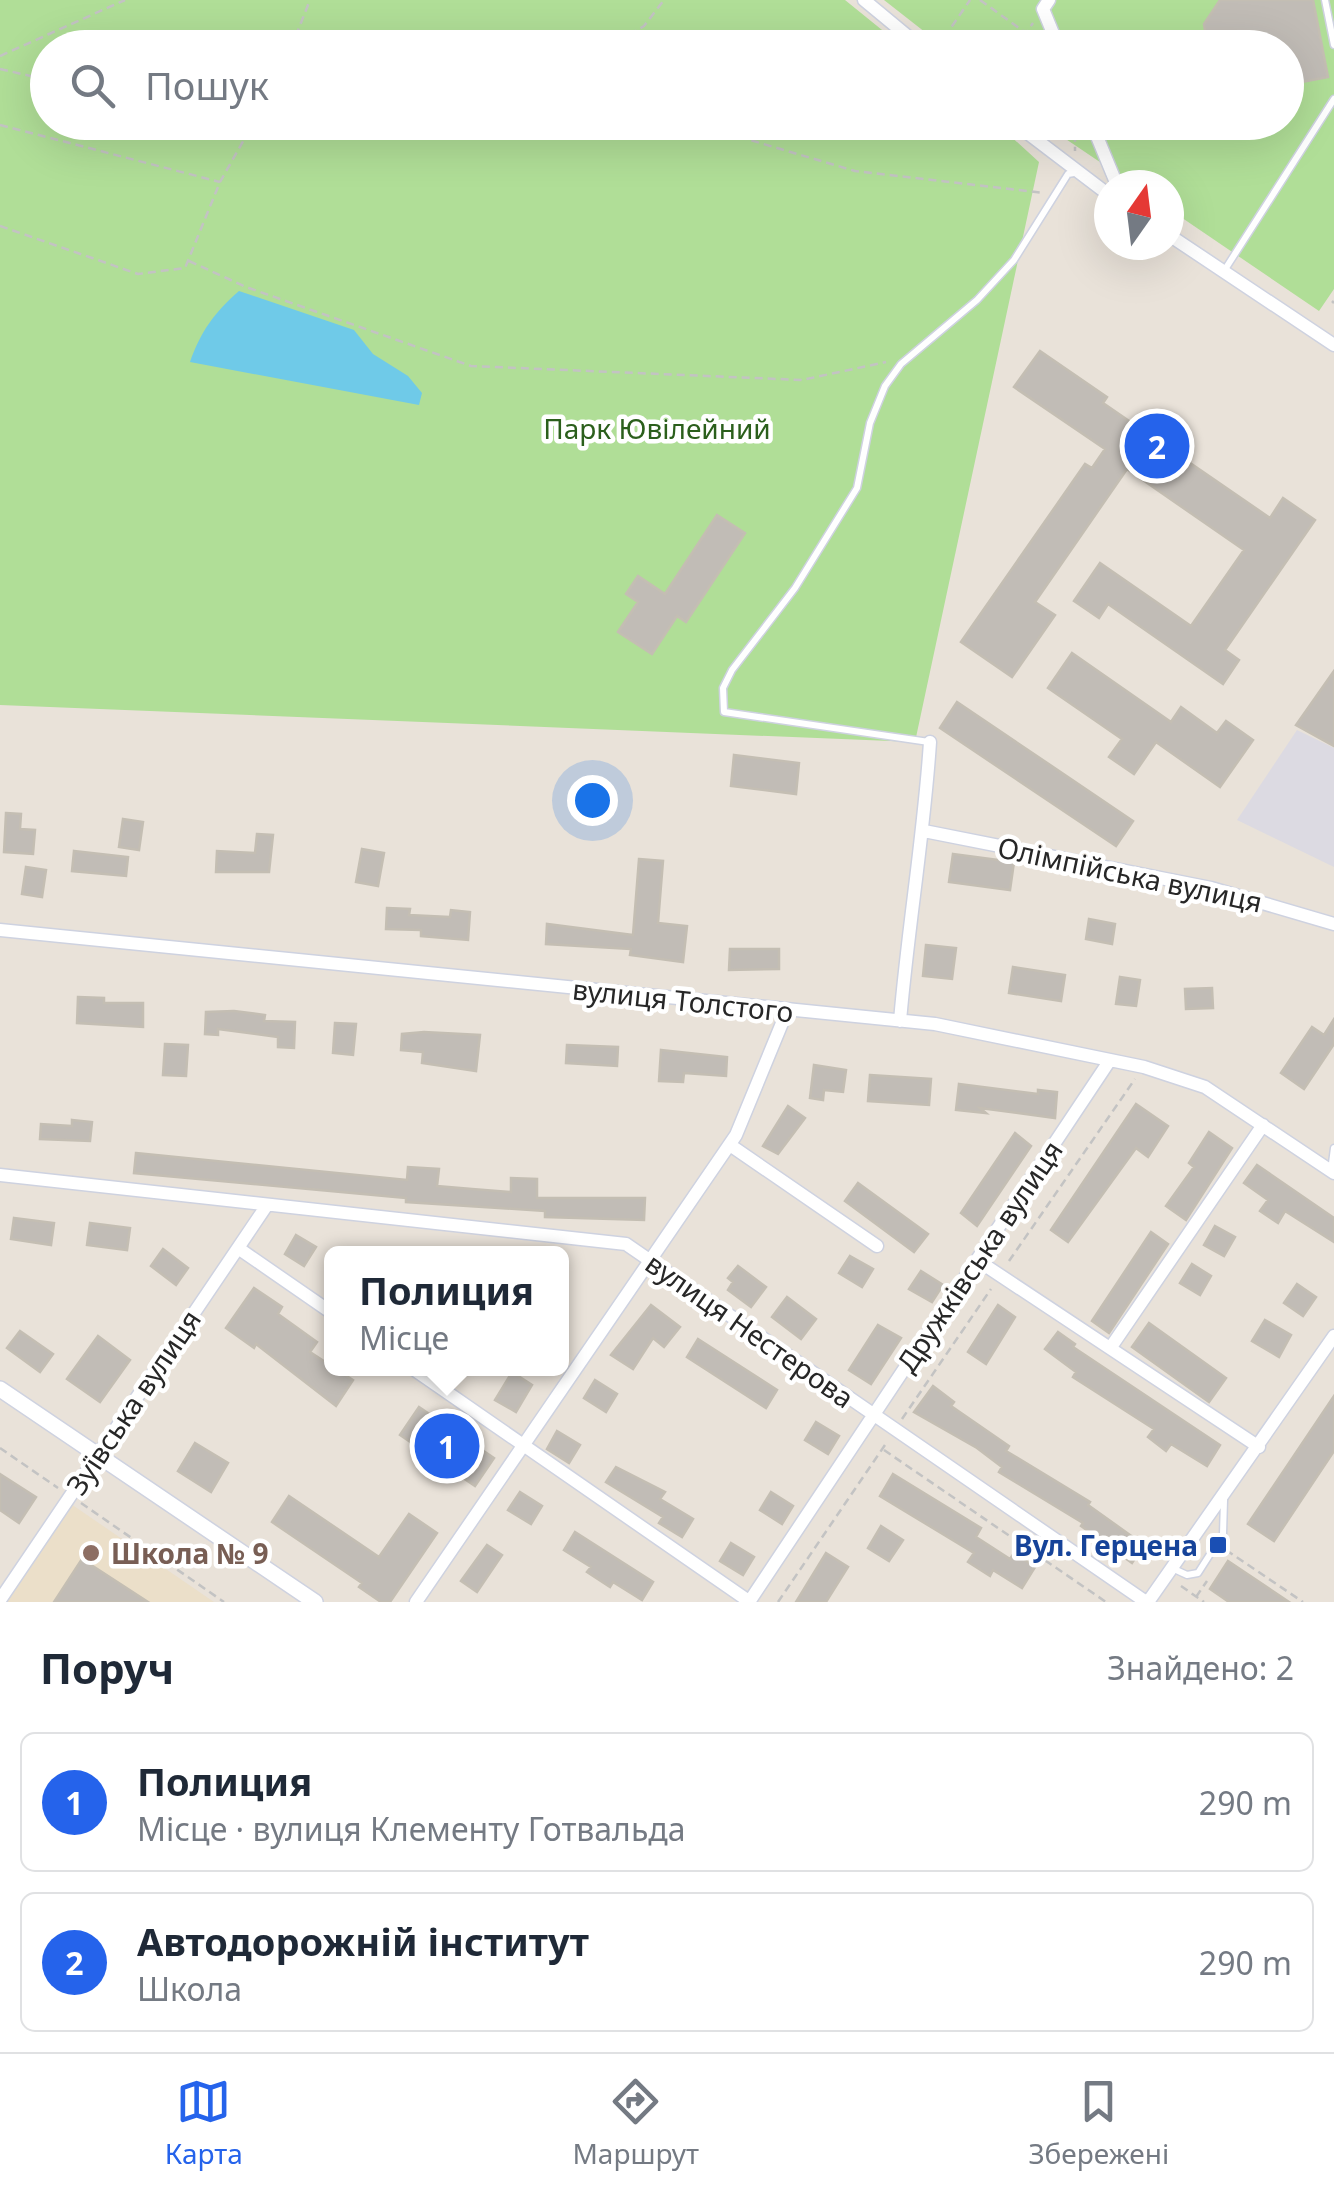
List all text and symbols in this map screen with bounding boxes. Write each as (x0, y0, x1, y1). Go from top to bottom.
search box (30, 30, 1304, 140)
icon: search (65, 58, 120, 113)
text: Пошук (145, 59, 269, 111)
north arrow (1094, 170, 1184, 260)
pin: 2 (1124, 408, 1190, 484)
park label: Парк Ювілейний (543, 409, 771, 447)
your location (567, 775, 618, 826)
street label: Олімпійська вулиця (994, 827, 1266, 921)
street label: вулиця Толстого (571, 969, 795, 1031)
street label: Дружківська вулиця (887, 1133, 1071, 1379)
street label: вулиця Нестерова (638, 1244, 862, 1416)
popup (324, 1246, 569, 1376)
text: Полиция (359, 1264, 534, 1316)
street label: Зуївська вулиця (57, 1302, 209, 1502)
text: Місце (359, 1316, 449, 1359)
pin: 1 (414, 1408, 480, 1484)
place label: Вул. Герцена (1014, 1526, 1198, 1564)
place label: Школа № 9 (111, 1534, 268, 1572)
marker: Вул. Герцена (1207, 1534, 1229, 1556)
marker: Школа № 9 (80, 1542, 102, 1564)
text: Поруч (40, 1639, 174, 1696)
text: Знайдено: 2 (1107, 1646, 1294, 1689)
text: Полиция (137, 1755, 312, 1807)
text: 1 (65, 1781, 84, 1824)
text: 290 m (1199, 1781, 1292, 1824)
text: Місце · вулиця Клементу Готвальда (137, 1807, 686, 1850)
text: Автодорожній інститут (137, 1915, 589, 1967)
text: 2 (65, 1941, 84, 1984)
text: 290 m (1199, 1941, 1292, 1984)
text: Школа (137, 1967, 242, 2010)
tab: Карта (165, 2074, 243, 2172)
tab: Маршрут (572, 2074, 699, 2172)
tab: Збережені (1028, 2074, 1169, 2172)

